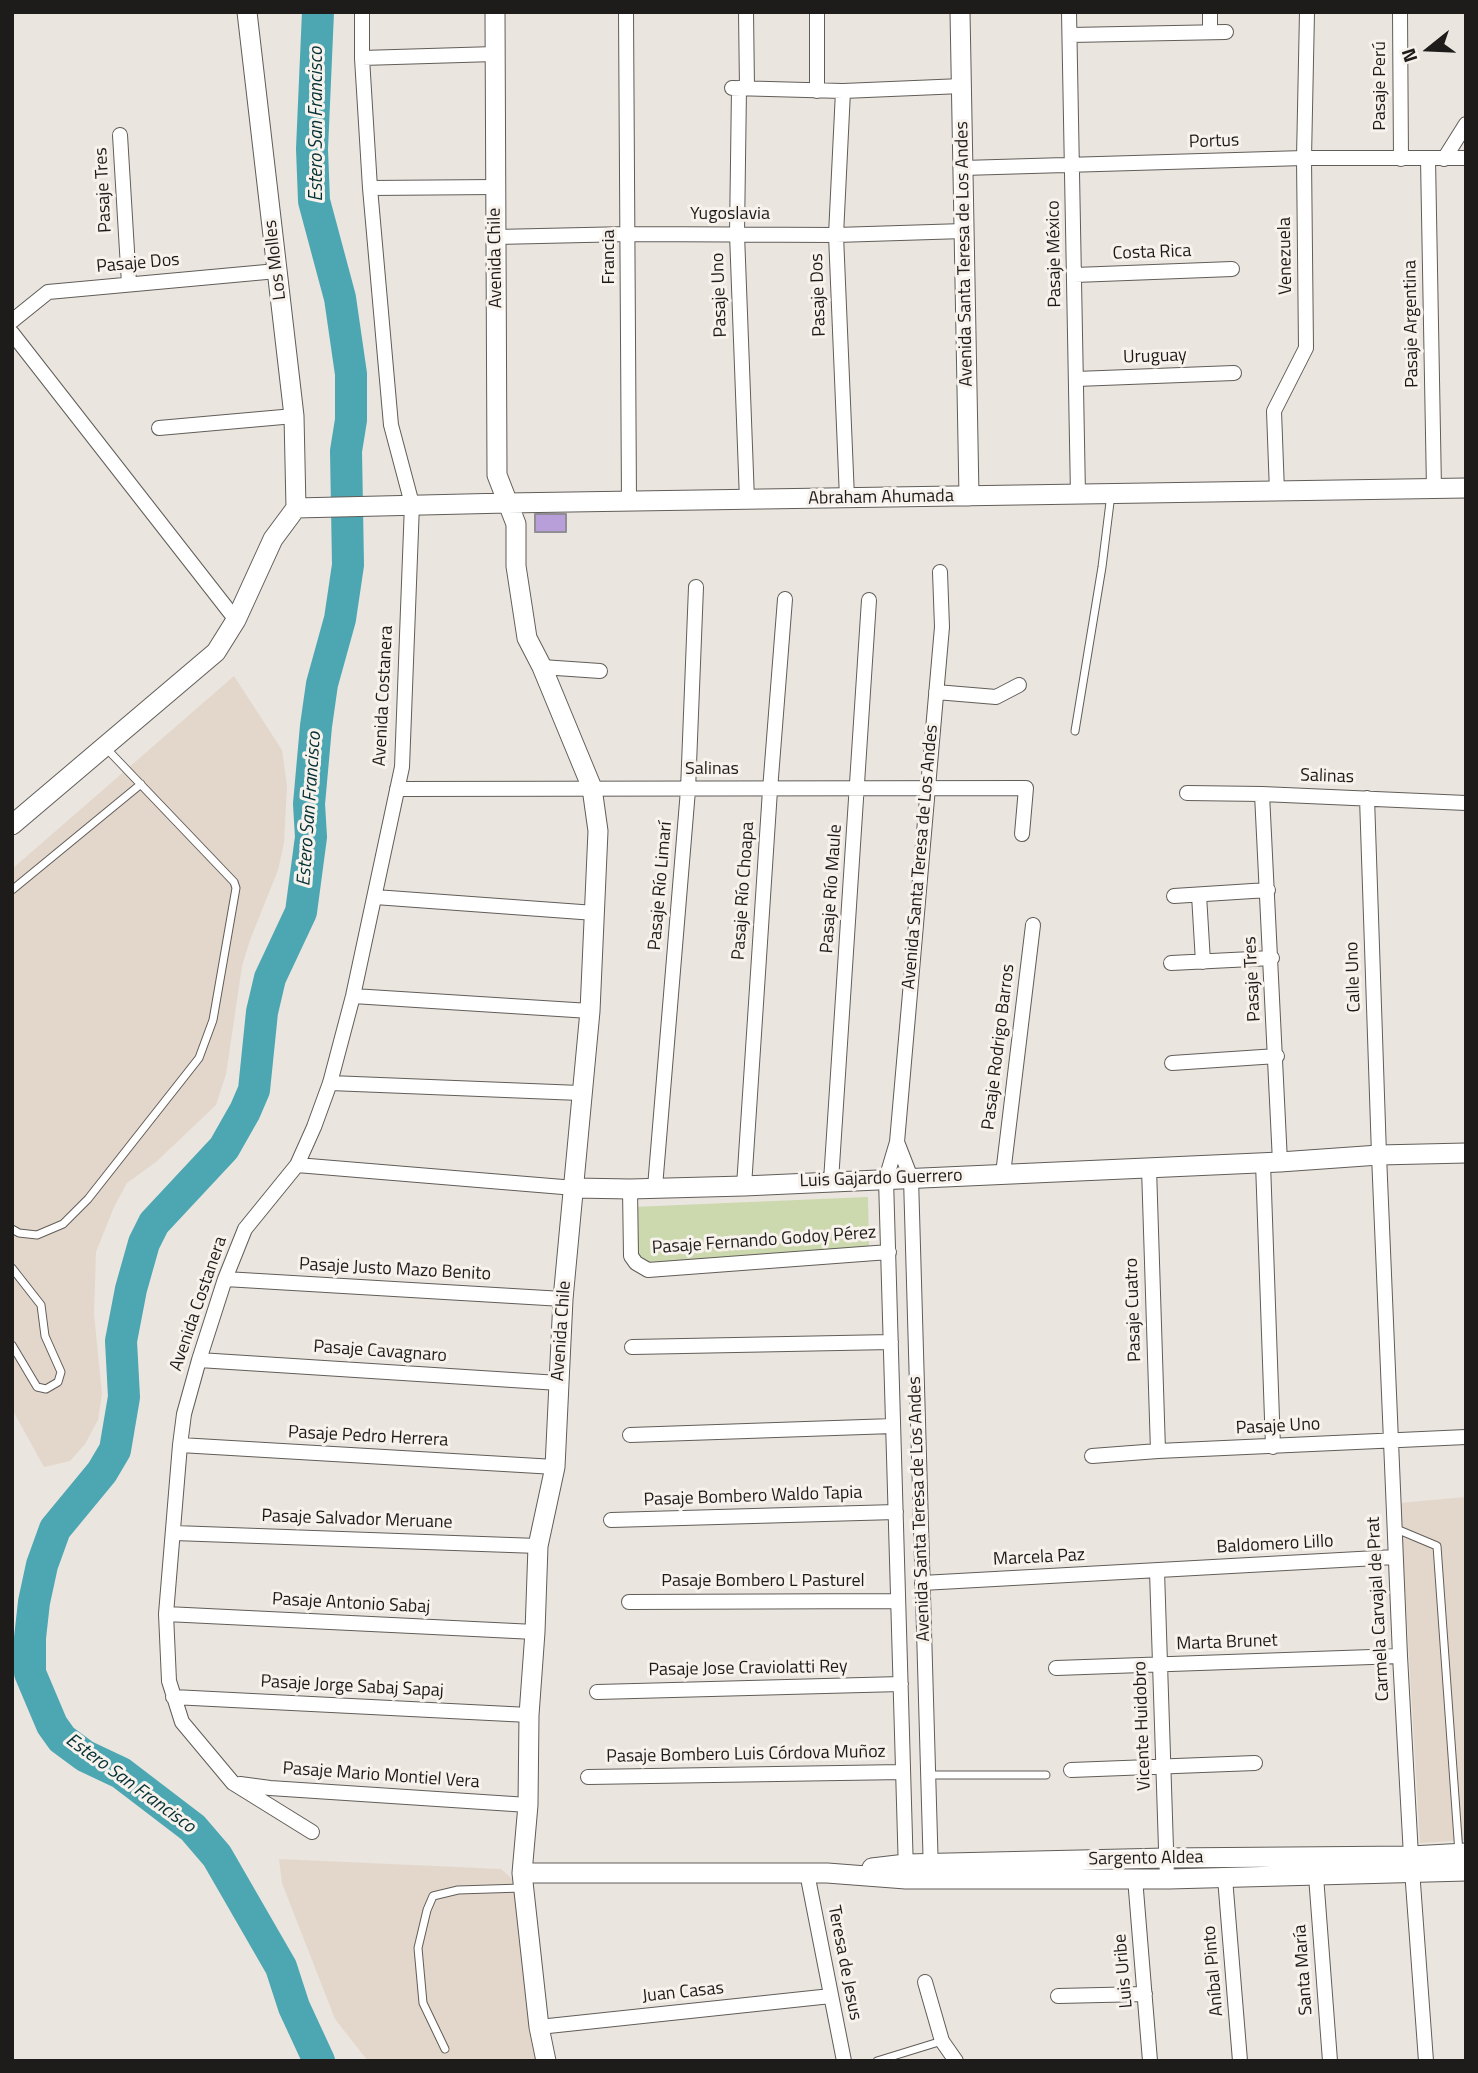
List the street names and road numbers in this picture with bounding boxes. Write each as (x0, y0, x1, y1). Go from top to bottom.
street label: Pasaje Perú (1370, 41, 1392, 131)
street label: Avenida Santa Teresa de Los Andes (952, 121, 978, 387)
street label: Portus (1188, 130, 1240, 154)
street label: Pasaje Tres (91, 147, 117, 233)
street label: Pasaje México (1043, 200, 1067, 308)
street label: Yugoslavia (690, 204, 770, 226)
street label: Avenida Chile (484, 207, 508, 309)
street label: Venezuela (1275, 217, 1297, 295)
street label: Los Molles (260, 219, 292, 301)
street label: Francia (599, 230, 621, 284)
street label: Costa Rica (1112, 241, 1192, 265)
street label: Pasaje Dos (95, 250, 181, 278)
street label: Pasaje Uno (708, 252, 732, 338)
street label: Pasaje Dos (807, 253, 831, 337)
street label: Pasaje Argentina (1400, 260, 1424, 388)
street label: Uruguay (1123, 345, 1187, 369)
street label: Abraham Ahumada (808, 486, 954, 510)
street label: Avenida Costanera (370, 625, 398, 767)
street label: Avenida Santa Teresa de Los Andes (899, 724, 943, 990)
street label: Salinas (685, 759, 739, 781)
street label: Salinas (1300, 765, 1354, 789)
street label: Pasaje Río Limarí (645, 821, 677, 951)
street label: Pasaje Río Choapa (728, 821, 760, 961)
street label: Pasaje Río Maule (817, 824, 847, 954)
street label: Pasaje Tres (1240, 936, 1266, 1022)
street label: Calle Uno (1342, 941, 1366, 1013)
street label: Pasaje Rodrigo Barros (978, 963, 1020, 1131)
street label: Luis Gajardo Guerrero (799, 1165, 963, 1193)
street label: Pasaje Fernando Godoy Pérez (651, 1222, 877, 1260)
street label: Avenida Costanera (166, 1234, 232, 1374)
street label: Pasaje Justo Mazo Benito (298, 1254, 492, 1286)
street label: Pasaje Cuatro (1121, 1258, 1147, 1362)
street label: Avenida Chile (548, 1280, 576, 1382)
street label: Pasaje Cavagnaro (313, 1337, 447, 1367)
street label: Avenida Santa Teresa de Los Andes (905, 1376, 935, 1642)
street label: Pasaje Uno (1235, 1414, 1321, 1440)
street label: Pasaje Pedro Herrera (287, 1422, 449, 1452)
street label: Pasaje Bombero Waldo Tapia (643, 1482, 863, 1512)
street label: Pasaje Salvador Meruane (261, 1506, 453, 1534)
street label: Carmela Carvajal de Prat (1363, 1516, 1395, 1702)
street label: Baldomero Lillo (1216, 1531, 1334, 1559)
street label: Marcela Paz (993, 1545, 1085, 1571)
street label: Pasaje Bombero L Pasturel (661, 1571, 865, 1593)
street label: Pasaje Antonio Sabaj (271, 1589, 431, 1619)
street label: Marta Brunet (1176, 1630, 1278, 1656)
street label: Pasaje Jose Craviolatti Rey (648, 1656, 848, 1682)
street label: Vicente Huidobro (1130, 1661, 1156, 1791)
street label: Pasaje Jorge Sabaj Sapaj (260, 1671, 444, 1703)
street label: Pasaje Bombero Luis Córdova Muñoz (606, 1742, 886, 1768)
street label: Pasaje Mario Montiel Vera (282, 1758, 480, 1794)
street label: Sargento Aldea (1088, 1847, 1204, 1871)
street label: Teresa de Jesus (822, 1904, 866, 2022)
street label: Santa María (1290, 1924, 1318, 2016)
street label: Aníbal Pinto (1199, 1925, 1229, 2017)
street label: Luis Uribe (1110, 1933, 1138, 2009)
street label: Juan Casas (641, 1978, 725, 2008)

